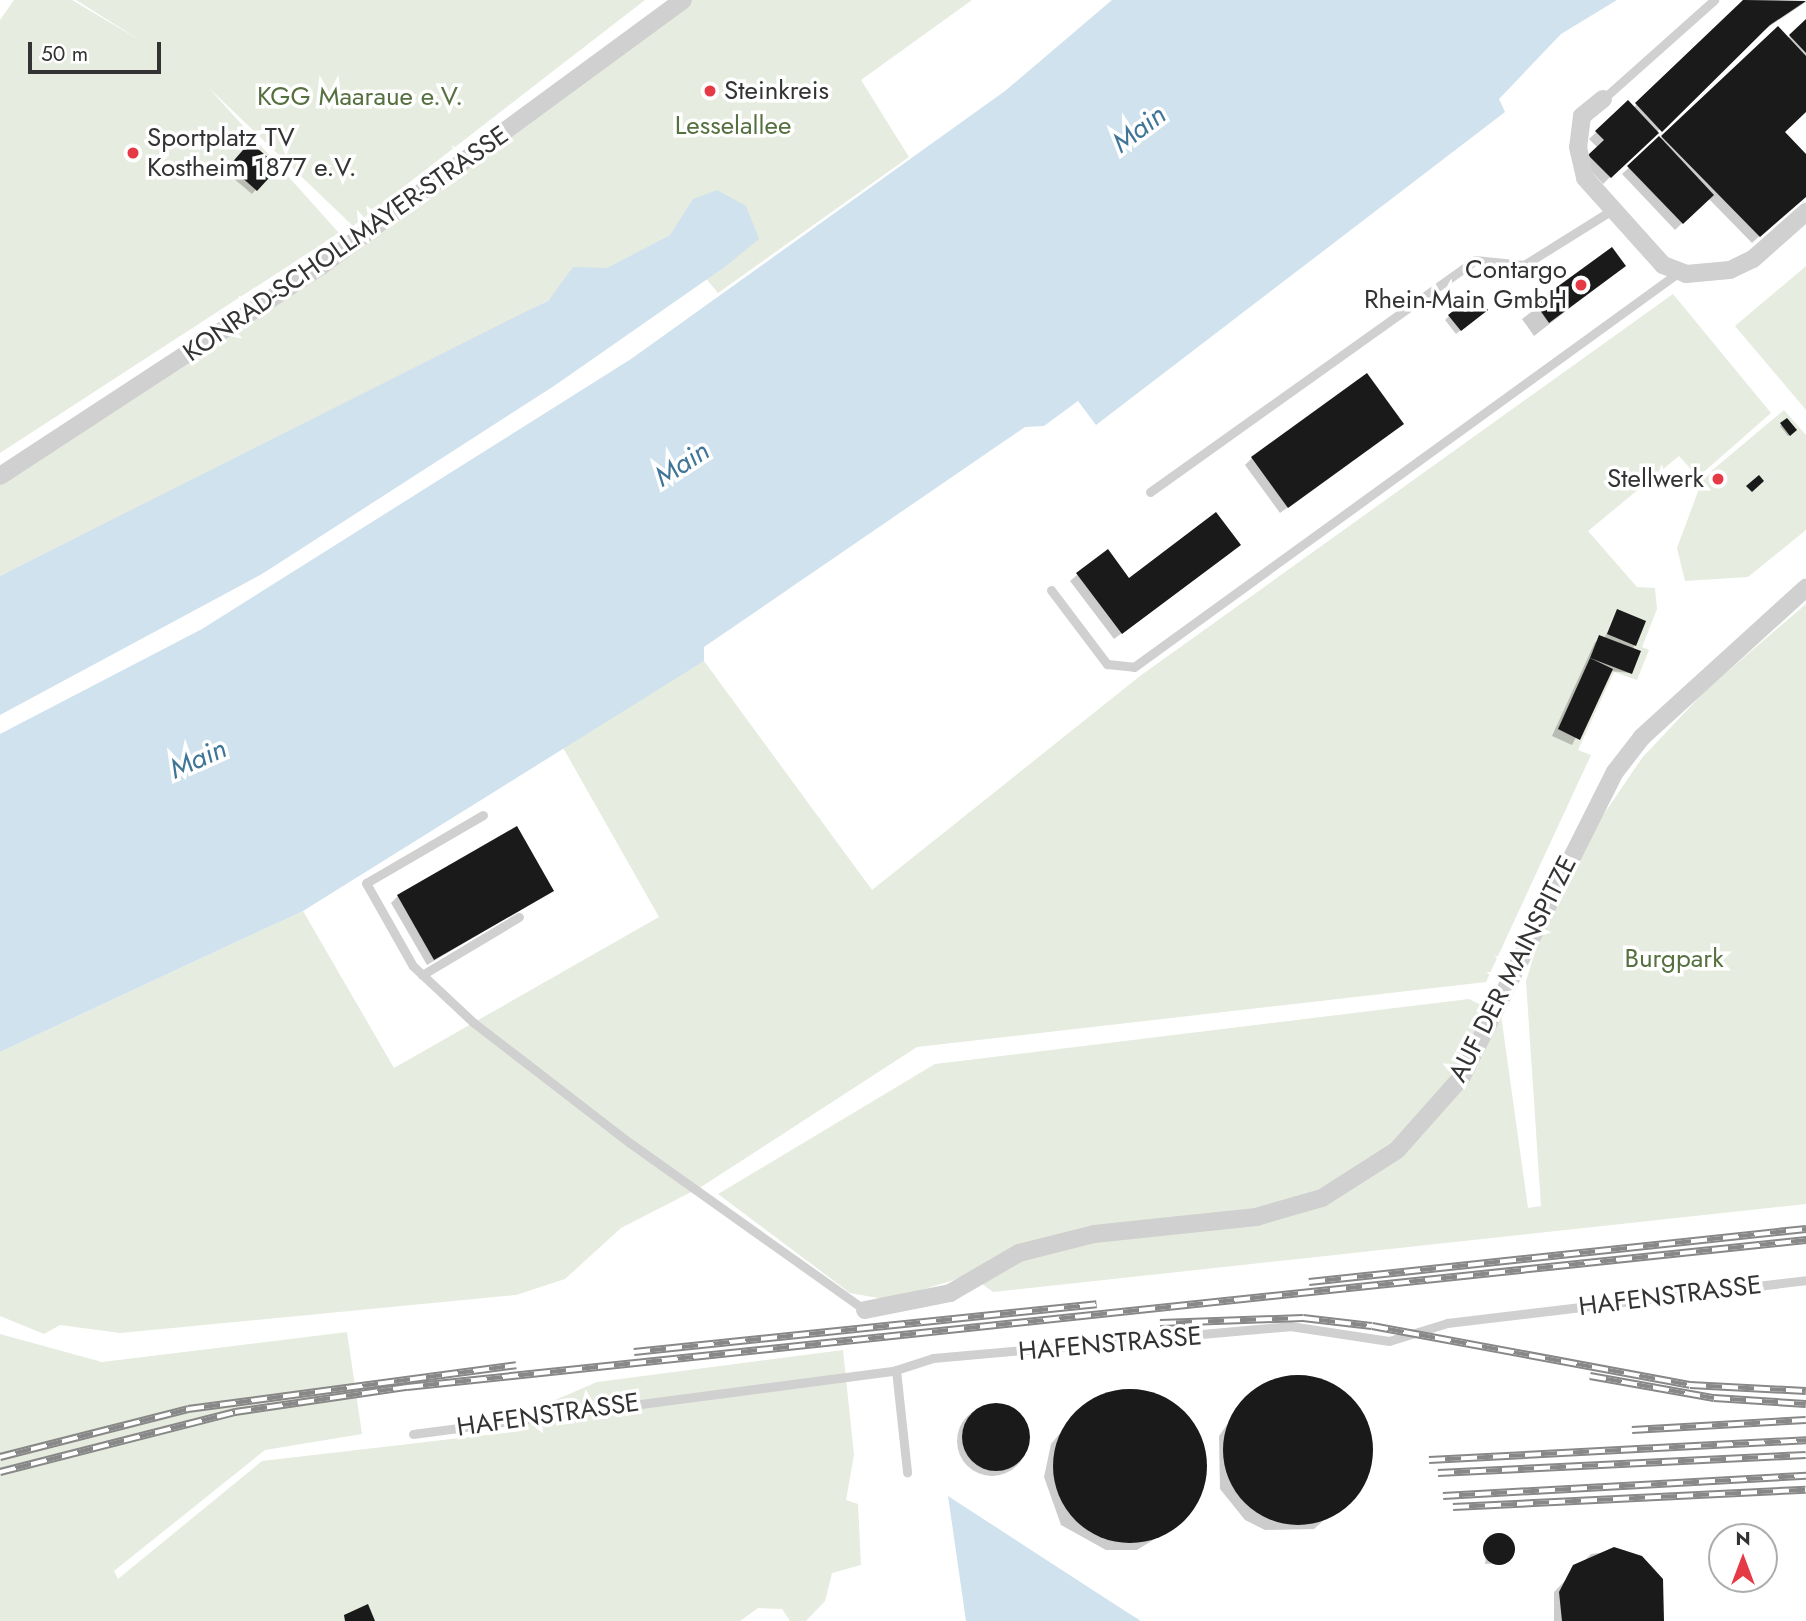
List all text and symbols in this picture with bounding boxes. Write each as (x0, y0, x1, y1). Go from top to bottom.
scale bar (32, 28, 164, 72)
text: 50 m (41, 39, 88, 69)
place label: Steinkreis (724, 75, 829, 107)
park label: KGG Maaraue e.V. (257, 81, 463, 113)
marker: Steinkreis (702, 83, 718, 99)
water label: Main (1105, 98, 1173, 160)
park label: Lesselallee (675, 110, 791, 142)
street label: KONRAD-SCHOLLMAYER-STRASSE (177, 119, 515, 369)
place label: Sportplatz TV Kostheim 1877 e.V. (147, 122, 357, 184)
marker: Sportplatz TV Kostheim 1877 e.V. (125, 145, 141, 161)
place label: Contargo Rhein-Main GmbH (1364, 254, 1567, 316)
marker: Contargo Rhein-Main GmbH (1573, 277, 1589, 293)
water label: Main (648, 434, 716, 494)
place label: Stellwerk (1607, 463, 1704, 495)
marker: Stellwerk (1710, 471, 1726, 487)
water label: Main (164, 732, 232, 786)
street label: AUF DER MAINSPITZE (1442, 851, 1584, 1087)
park label: Burgpark (1624, 943, 1724, 975)
street label: HAFENSTRASSE (1577, 1269, 1763, 1323)
street label: HAFENSTRASSE (1017, 1320, 1203, 1368)
street label: HAFENSTRASSE (455, 1387, 641, 1443)
north arrow (1708, 1523, 1778, 1593)
text: N (1735, 1525, 1751, 1552)

